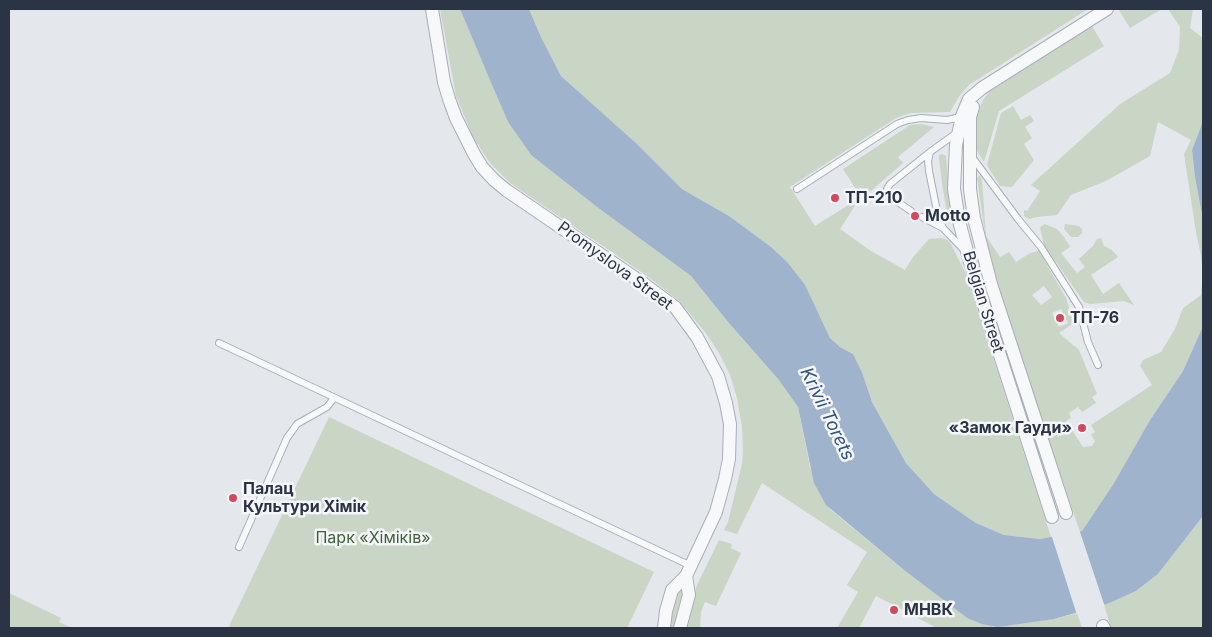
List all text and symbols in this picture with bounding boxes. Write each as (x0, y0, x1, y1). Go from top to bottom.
place label: ТП-210 (845, 188, 903, 208)
marker: ТП-210 (829, 192, 841, 204)
place label: Motto (925, 206, 971, 226)
marker: Motto (909, 210, 921, 222)
street label: Promyslova Street (554, 218, 676, 314)
street label: Belgian Street (958, 249, 1008, 355)
place label: ТП-76 (1070, 308, 1119, 328)
marker: ТП-76 (1054, 312, 1066, 324)
water label: Krivii Torets (795, 364, 859, 464)
place label: «Замок Гауди» (949, 418, 1072, 438)
marker: «Замок Гауди» (1076, 422, 1088, 434)
place label: Палац Культури Хімік (243, 479, 366, 517)
marker: Палац Культури Хімік (227, 492, 239, 504)
park label: Парк «Хіміків» (315, 528, 431, 548)
place label: МНВК (904, 600, 953, 620)
marker: МНВК (888, 604, 900, 616)

